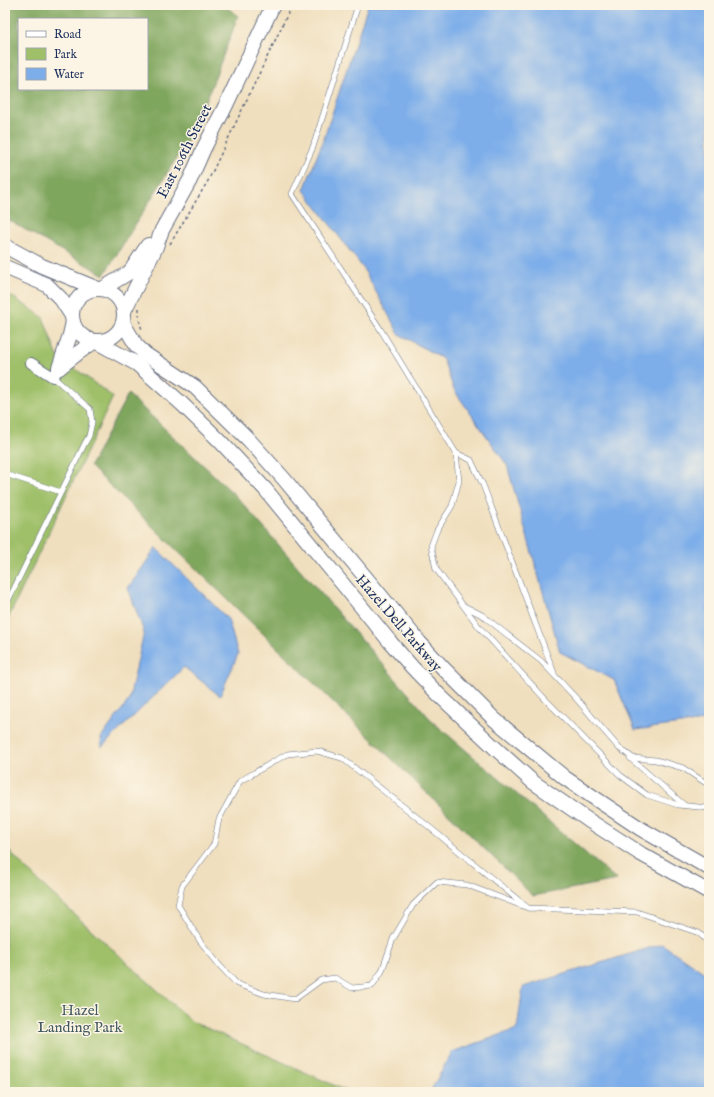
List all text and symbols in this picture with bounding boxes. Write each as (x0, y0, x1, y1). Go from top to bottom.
legend (18, 18, 148, 90)
text: Road (54, 27, 82, 42)
text: Park (54, 47, 77, 62)
text: Water (54, 67, 85, 82)
street label: East 106th Street (152, 101, 216, 202)
street label: Hazel Dell Parkway (351, 571, 447, 676)
park label: Hazel Landing Park (37, 1001, 124, 1037)

